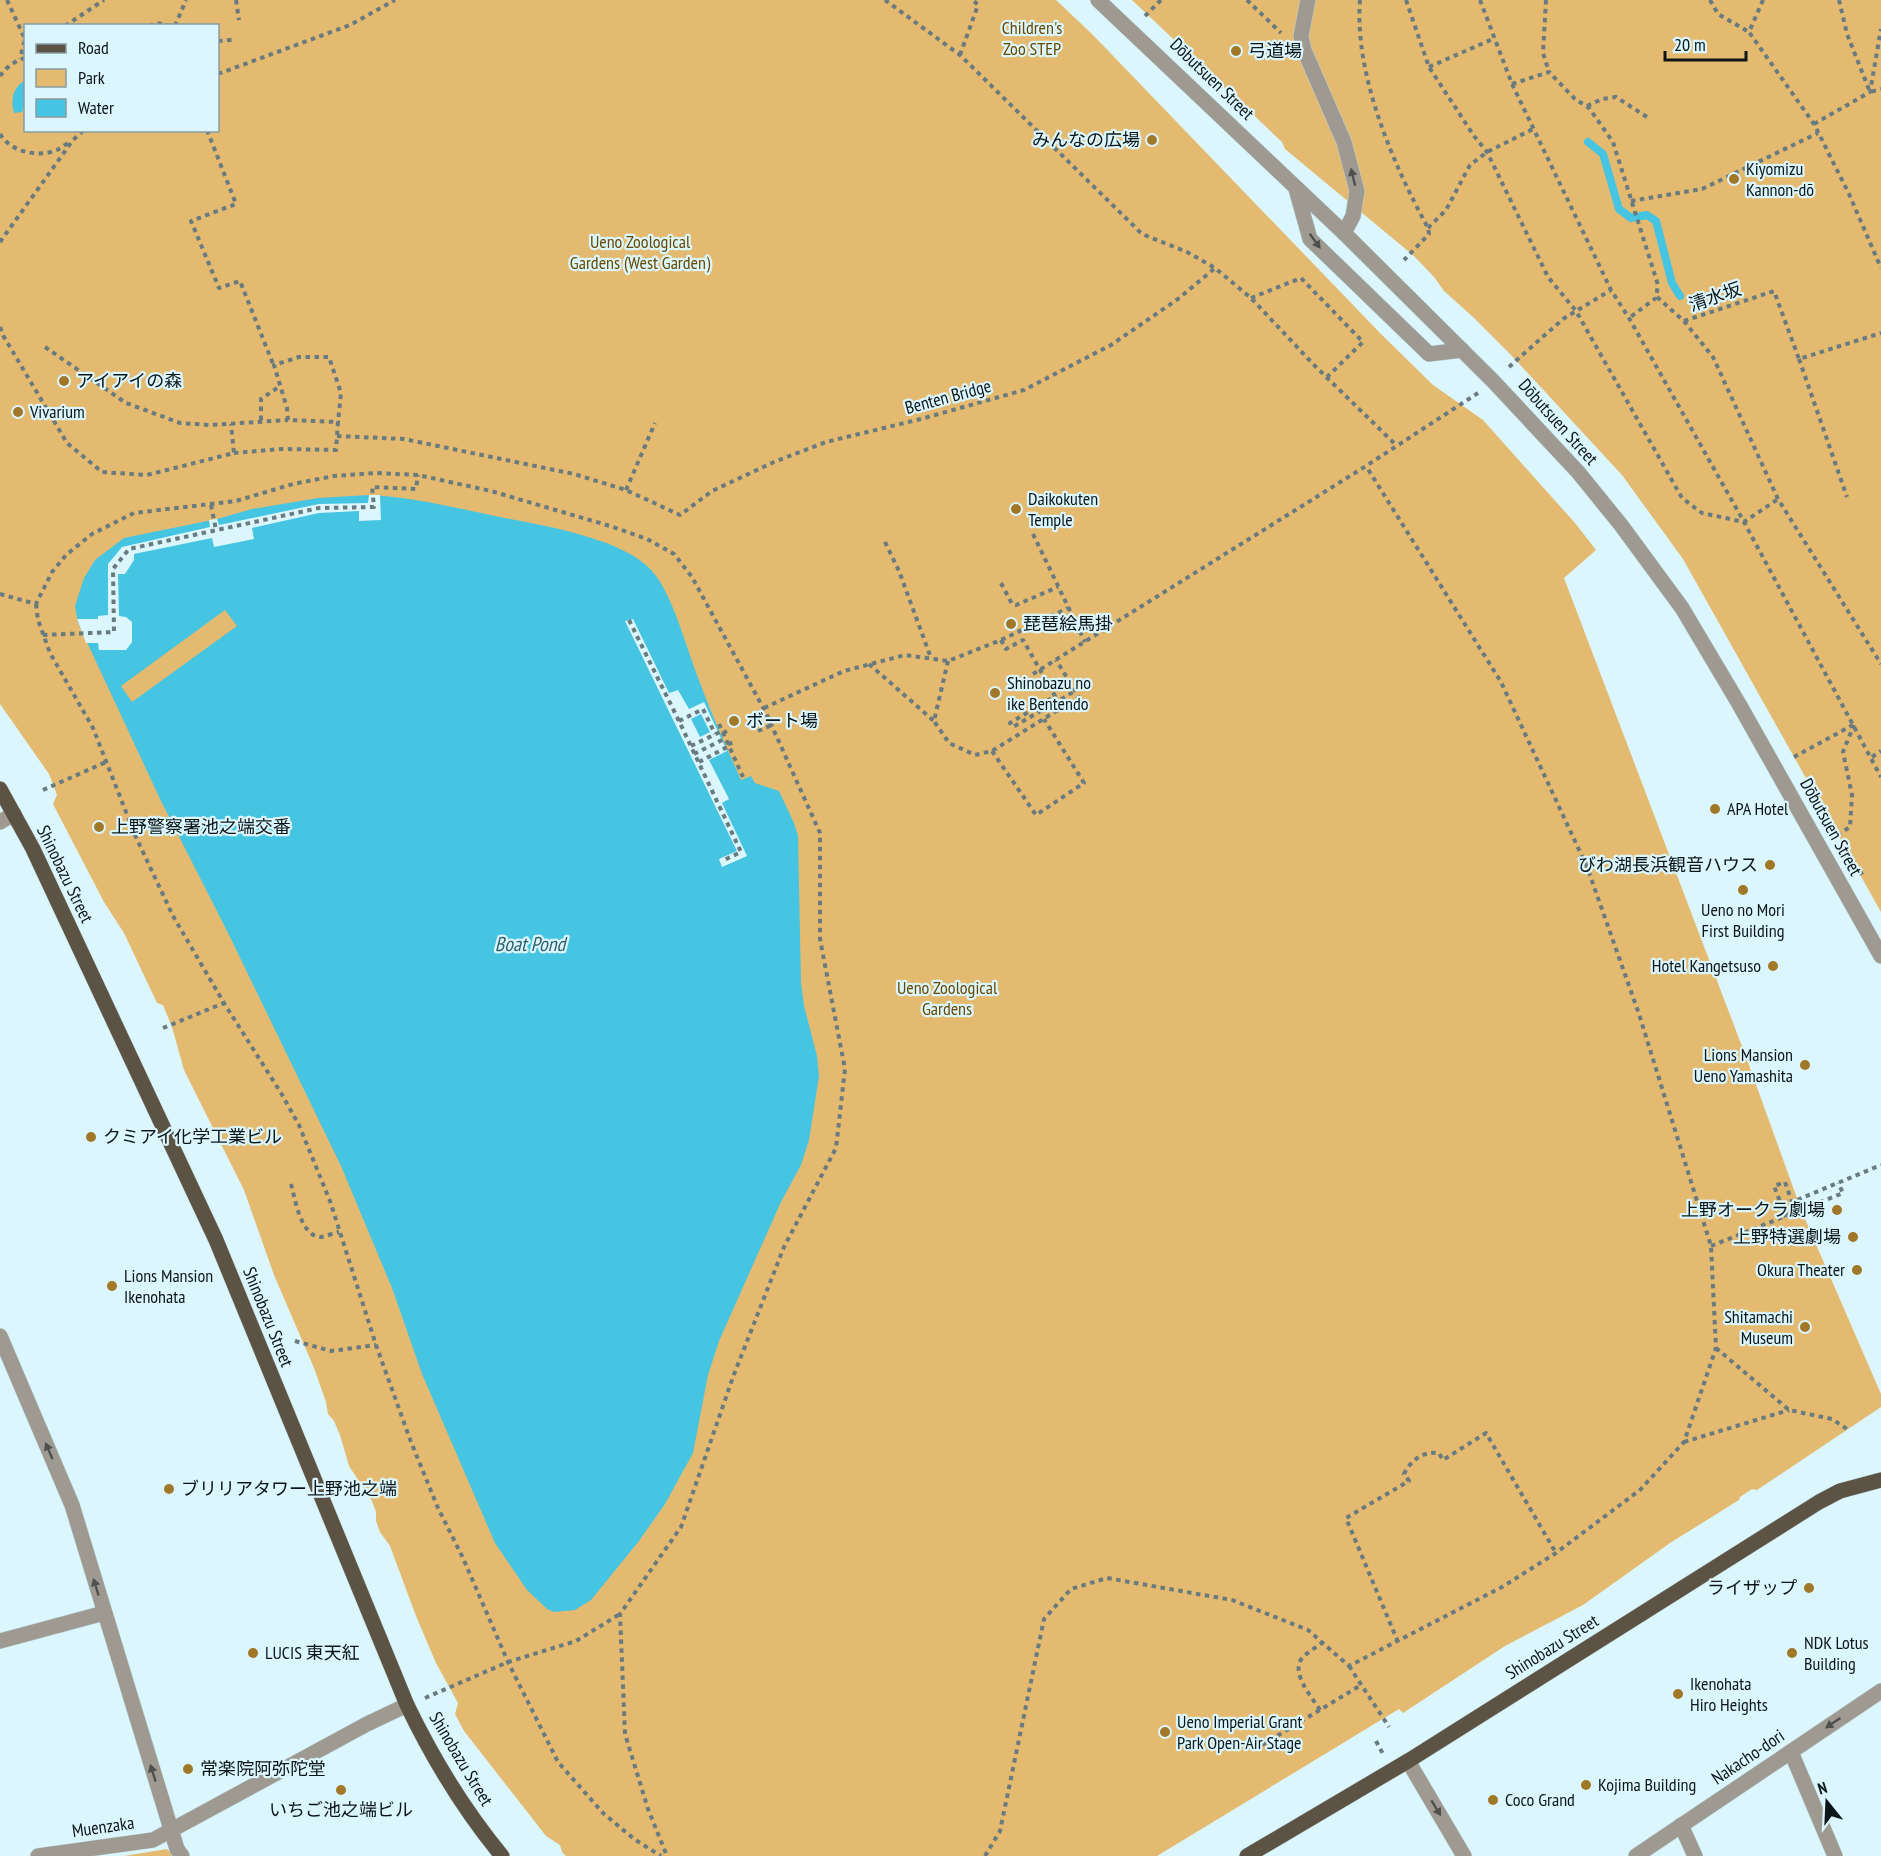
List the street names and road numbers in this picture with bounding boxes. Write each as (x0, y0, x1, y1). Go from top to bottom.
street label: Dōbutsuen Street (1165, 33, 1259, 124)
street label: 清水坂 (1686, 277, 1744, 316)
street label: Benten Bridge (902, 374, 993, 419)
street label: Dōbutsuen Street (1514, 374, 1603, 470)
street label: Dōbutsuen Street (1795, 774, 1868, 880)
street label: Shinobazu Street (32, 821, 99, 926)
street label: Shinobazu Street (238, 1264, 299, 1370)
street label: Shinobazu Street (1501, 1609, 1603, 1684)
street label: Shinobazu Street (424, 1708, 499, 1810)
street label: Nakacho-dori (1707, 1724, 1788, 1789)
street label: Muenzaka (70, 1811, 135, 1842)

